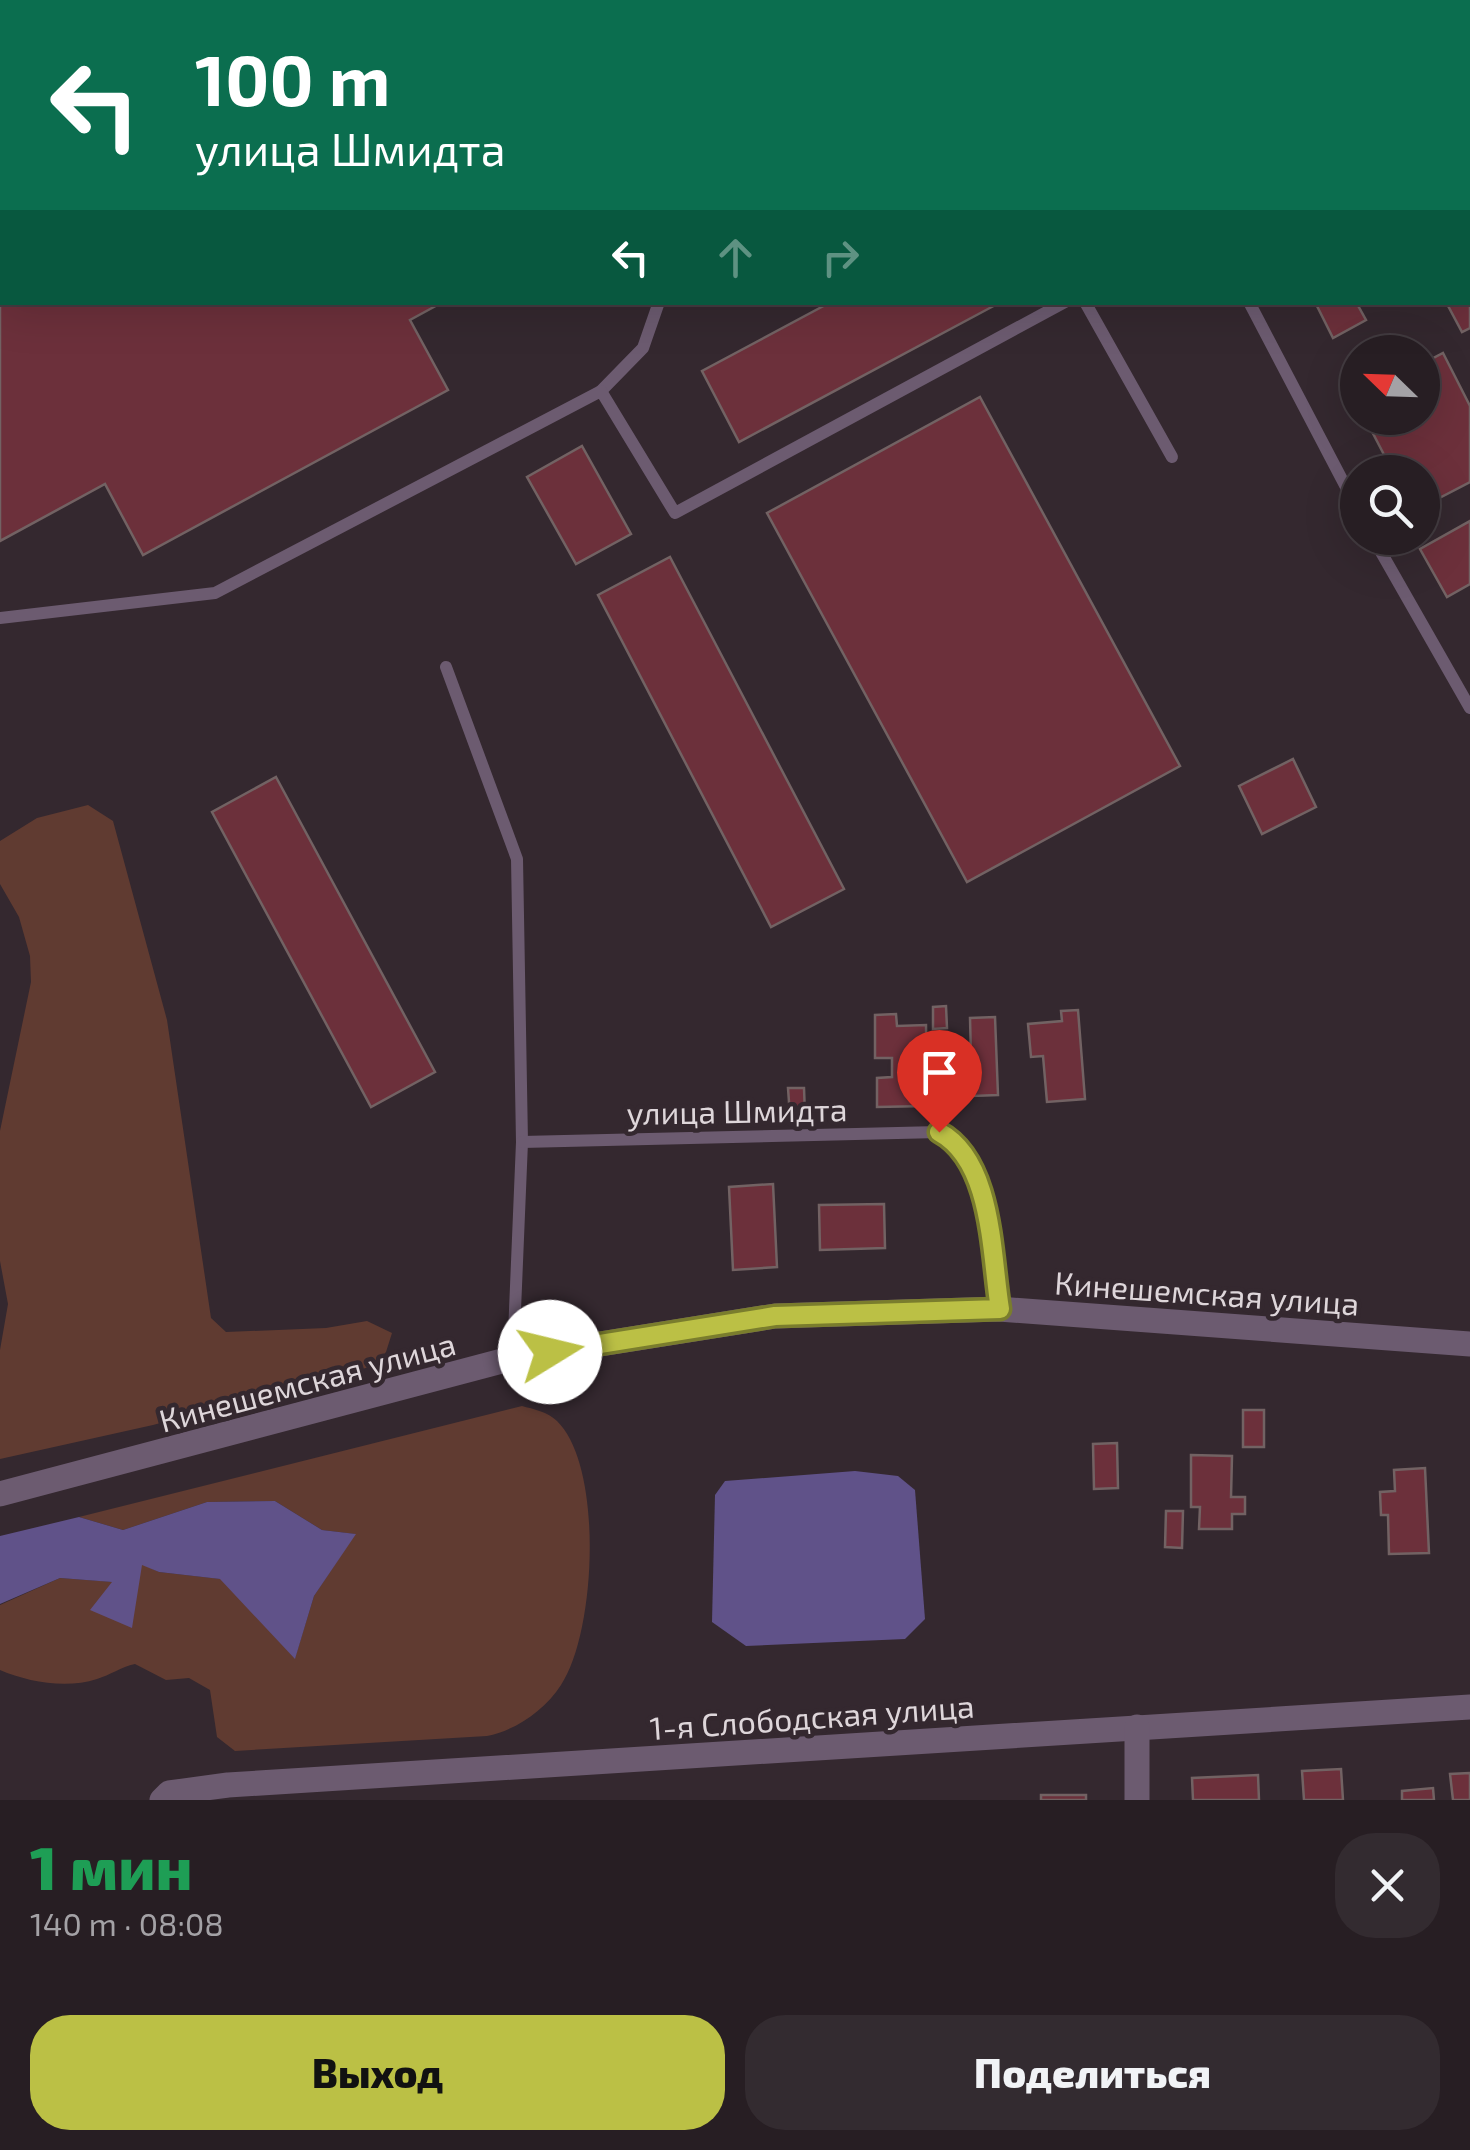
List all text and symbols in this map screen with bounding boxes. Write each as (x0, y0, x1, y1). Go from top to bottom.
text: 100 m (195, 36, 390, 120)
icon: left (30, 40, 160, 170)
text: улица Шмидта (195, 121, 506, 175)
icon: left (603, 230, 658, 285)
icon: ahead (708, 230, 763, 285)
icon: right (813, 230, 868, 285)
north arrow (1340, 335, 1440, 435)
map controls (1340, 335, 1440, 555)
button: search (1340, 455, 1440, 555)
pin (897, 1030, 982, 1133)
icon: arrive (912, 1045, 967, 1100)
street label: улица Шмидта (626, 1089, 848, 1132)
street label: Кинешемская улица (1053, 1262, 1361, 1323)
position arrow (498, 1300, 602, 1404)
street label: Кинешемская улица (155, 1323, 460, 1440)
street label: 1-я Слободская улица (648, 1686, 976, 1747)
text: 1 мин (30, 1830, 193, 1902)
button: close (1335, 1833, 1440, 1938)
text: 140 m · 08:08 (30, 1904, 224, 1942)
button: Выход (30, 2015, 725, 2130)
button: Поделиться (745, 2015, 1440, 2130)

